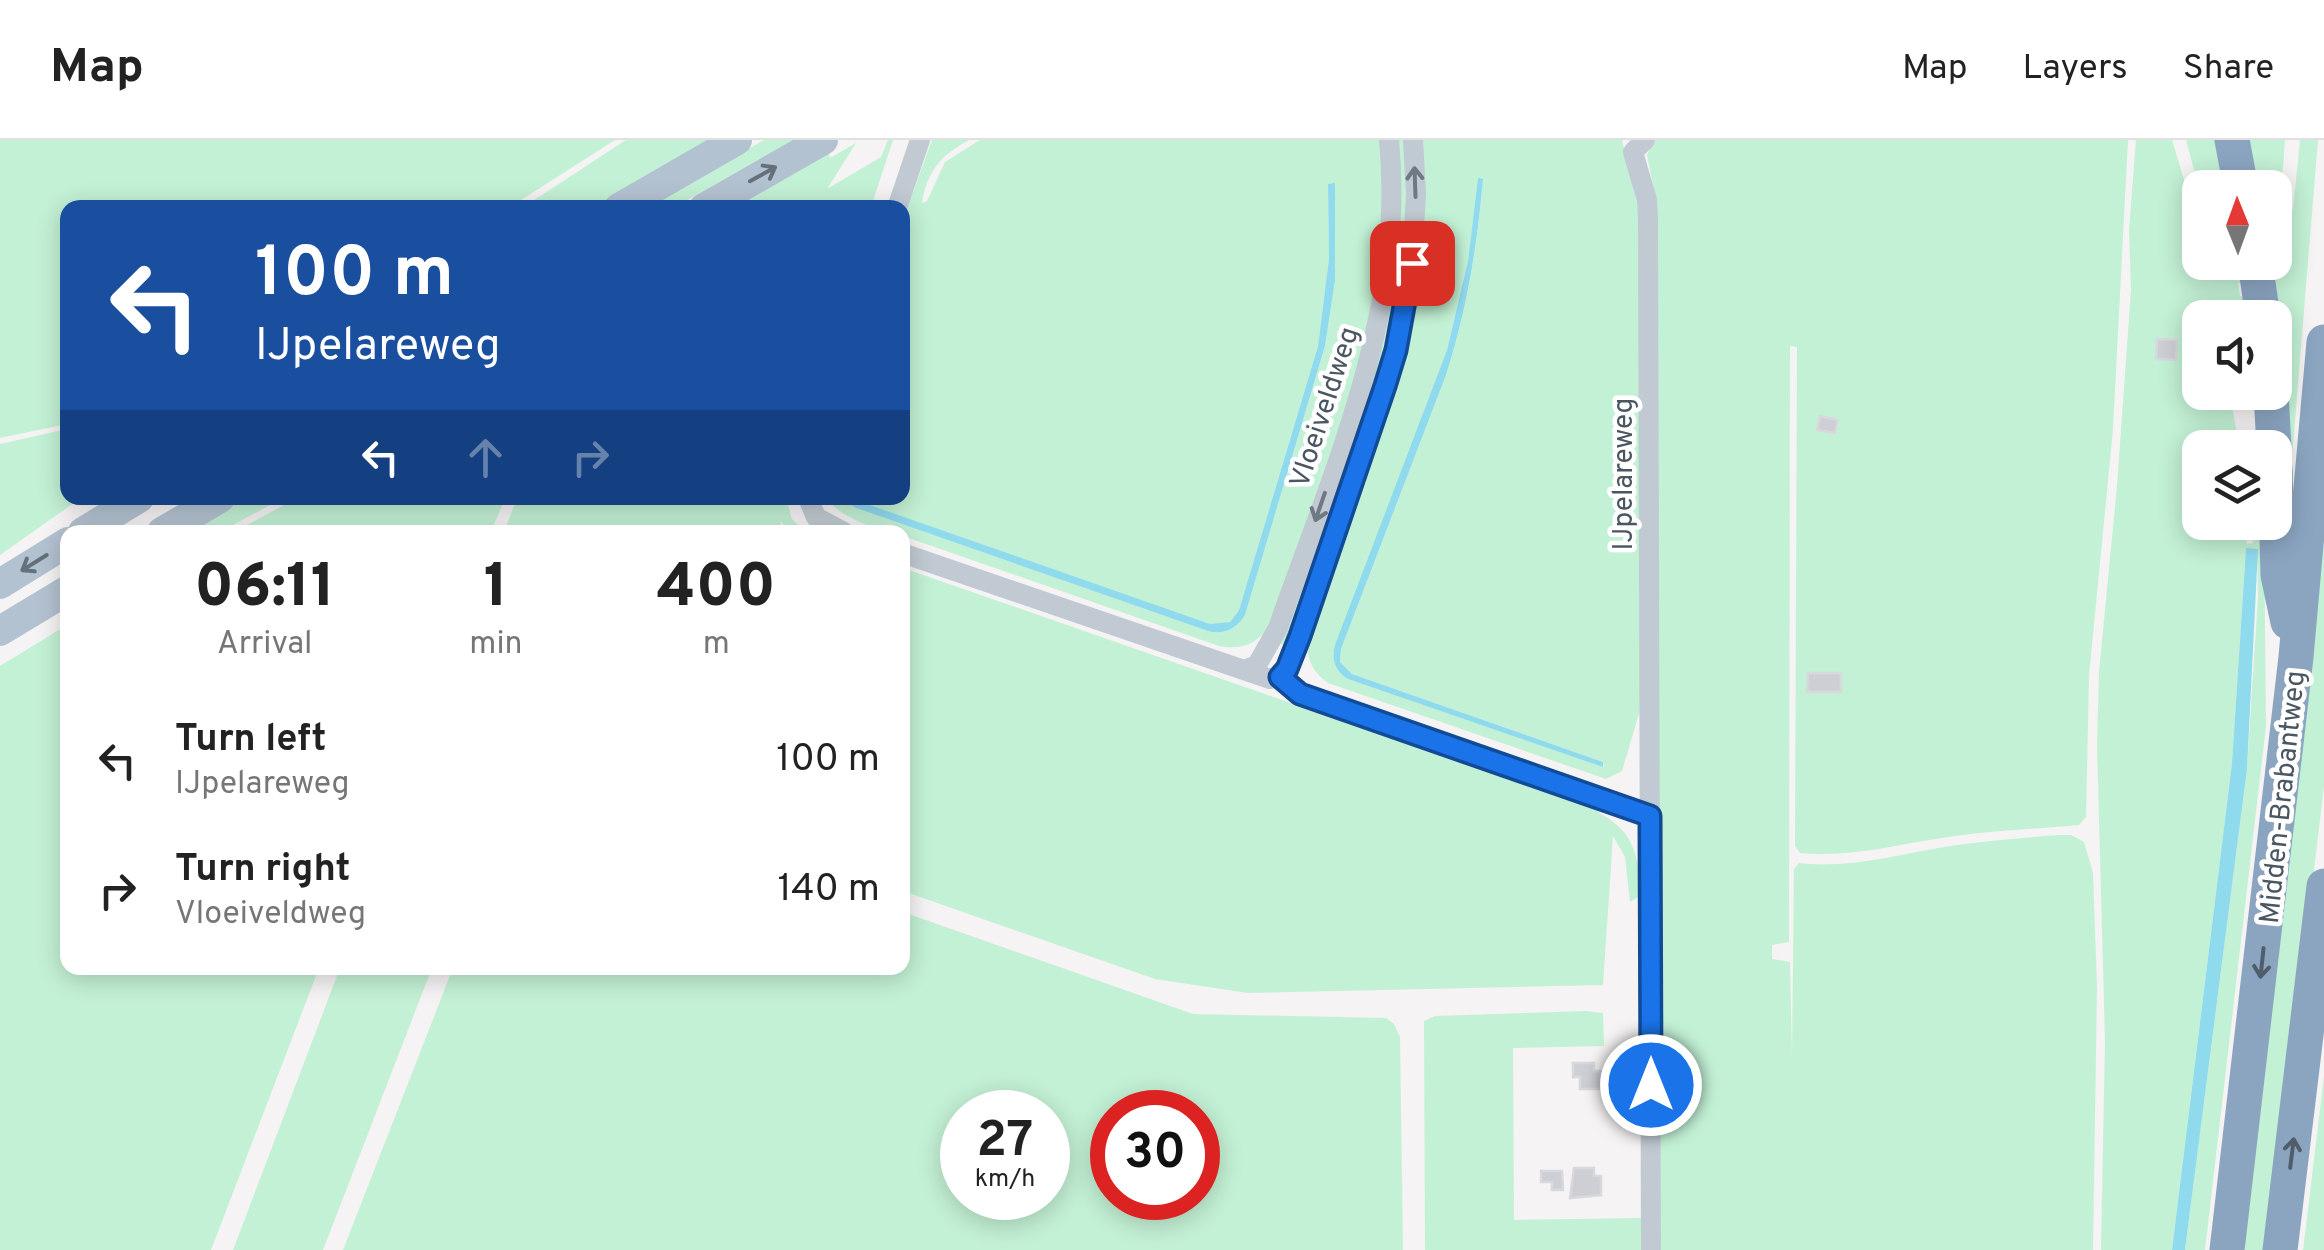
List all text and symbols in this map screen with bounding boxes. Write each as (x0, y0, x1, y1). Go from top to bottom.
text: Map (50, 39, 144, 99)
text: Map (1902, 47, 1968, 91)
text: Layers (2023, 47, 2128, 91)
text: Share (2183, 47, 2274, 91)
one-way arrow (748, 163, 777, 183)
one-way arrow (1406, 167, 1425, 199)
north arrow (2182, 170, 2292, 280)
map controls (2182, 170, 2292, 540)
pin (1370, 221, 1455, 306)
text: 100 m (255, 232, 454, 321)
icon: arrive (1385, 236, 1440, 291)
icon: left (90, 240, 220, 370)
button: sound (2182, 300, 2292, 410)
text: IJpelareweg (255, 319, 500, 376)
street label: Vloeiveldweg (1283, 323, 1369, 493)
street label: IJpelareweg (1607, 398, 1643, 550)
icon: left (353, 430, 408, 485)
icon: ahead (458, 430, 513, 485)
icon: right (563, 430, 618, 485)
button: layers (2182, 430, 2292, 540)
one-way arrow (1310, 490, 1328, 521)
text: 06:11 (194, 552, 335, 628)
text: 1 (484, 552, 508, 628)
text: 400 (657, 552, 776, 628)
one-way arrow (20, 553, 49, 573)
text: Arrival (217, 625, 312, 665)
text: min (469, 625, 523, 665)
text: m (703, 625, 730, 665)
street label: Midden-Brabantweg (2253, 669, 2315, 926)
text: Turn left (175, 716, 327, 765)
icon: left (90, 733, 145, 788)
text: 100 m (776, 736, 880, 785)
text: IJpelareweg (175, 765, 350, 805)
text: Turn right (175, 846, 350, 895)
icon: right (90, 863, 145, 918)
text: 140 m (777, 866, 880, 915)
text: Vloeiveldweg (175, 895, 366, 935)
one-way arrow (2253, 946, 2272, 978)
position arrow (1599, 1033, 1703, 1137)
speed limit sign: 30 (1090, 1090, 1220, 1220)
text: 27 (977, 1111, 1033, 1174)
one-way arrow (2283, 1138, 2302, 1170)
text: km/h (975, 1164, 1035, 1196)

